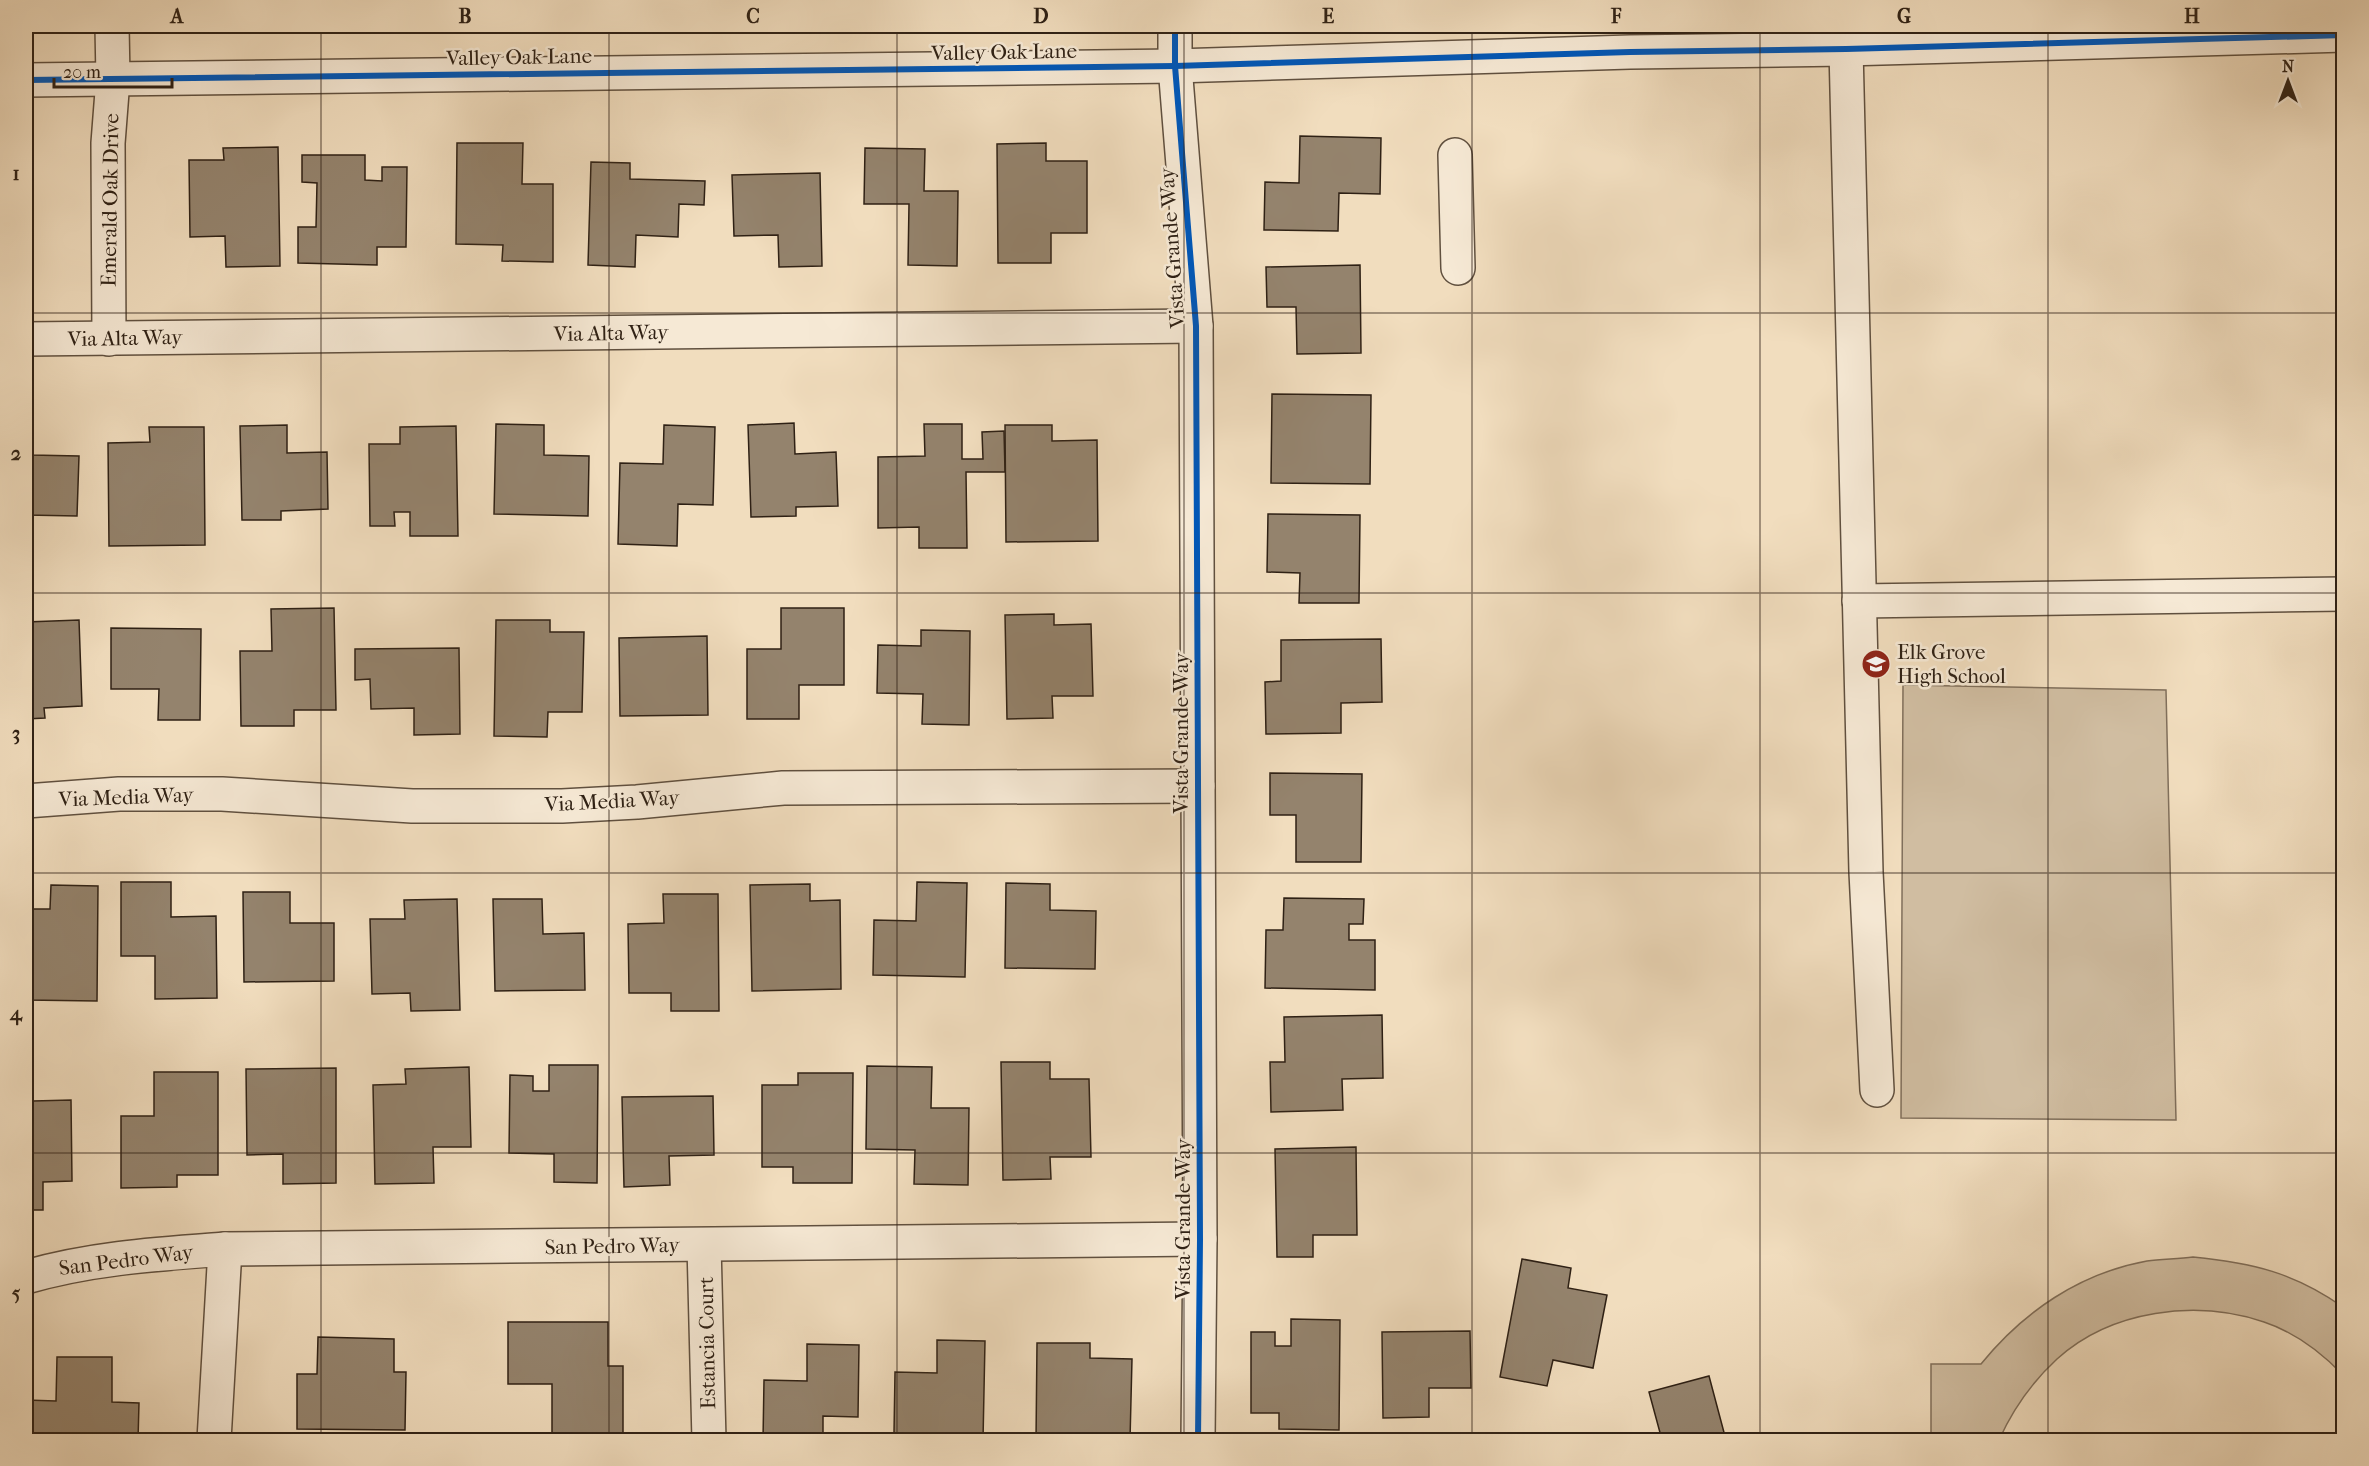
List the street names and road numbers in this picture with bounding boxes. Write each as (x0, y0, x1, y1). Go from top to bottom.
street label: Valley Oak Lane (930, 39, 1077, 65)
street label: Valley Oak Lane (445, 44, 592, 70)
street label: Emerald Oak Drive (96, 113, 124, 287)
street label: Vista Grande Way (1154, 166, 1190, 330)
street label: Via Alta Way (552, 320, 669, 346)
street label: Via Alta Way (66, 325, 183, 351)
street label: Vista Grande Way (1169, 652, 1193, 814)
street label: Via Media Way (57, 783, 195, 811)
street label: Via Media Way (543, 785, 681, 817)
street label: Vista Grande Way (1171, 1138, 1195, 1300)
street label: San Pedro Way (544, 1233, 680, 1259)
street label: San Pedro Way (58, 1240, 195, 1280)
street label: Estancia Court (694, 1276, 720, 1409)

